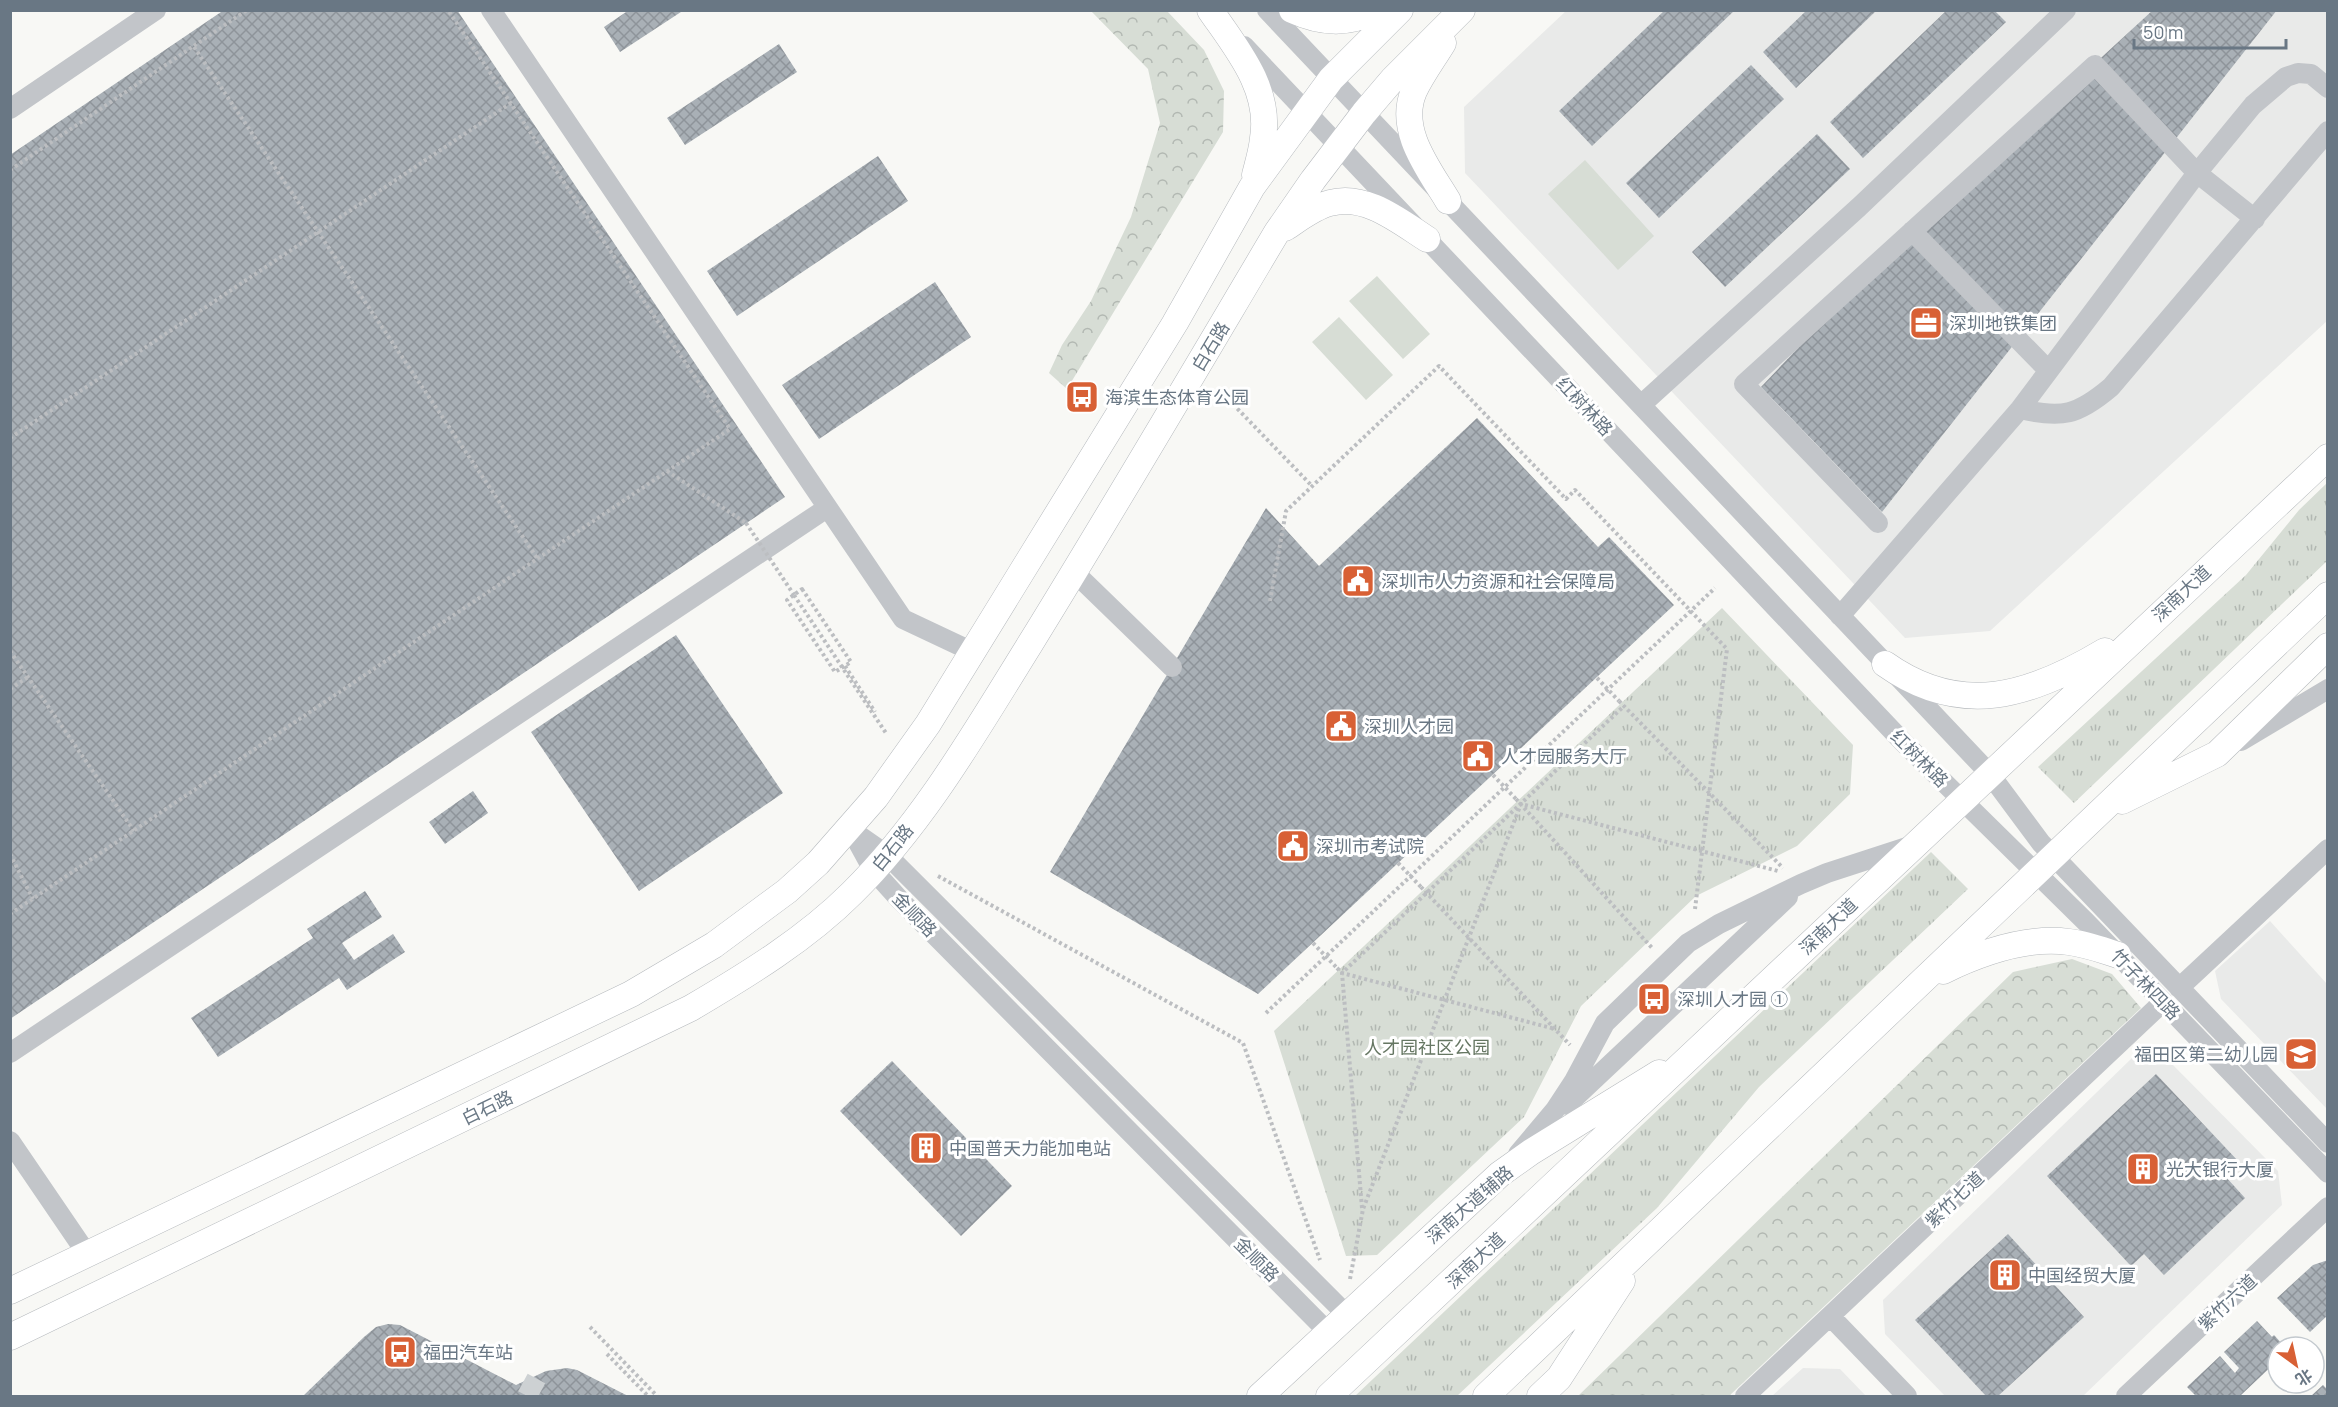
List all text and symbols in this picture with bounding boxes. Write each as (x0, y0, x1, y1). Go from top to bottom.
scale bar (2134, 12, 2286, 50)
text: 50 m (2143, 20, 2183, 44)
office icon: 深圳地铁集团 (1908, 305, 1944, 341)
place label: 深圳地铁集团 (1949, 311, 2057, 335)
street label: 白石路 (1186, 317, 1234, 375)
street label: 红树林路 (1552, 371, 1618, 441)
bus stop icon: 海滨生态体育公园 (1064, 379, 1100, 415)
place label: 海滨生态体育公园 (1105, 385, 1249, 409)
street label: 深南大道 (2146, 560, 2216, 626)
public building icon: 深圳市人力资源和社会保障局 (1340, 563, 1376, 599)
place label: 深圳市人力资源和社会保障局 (1381, 569, 1615, 593)
public building icon: 深圳人才园 (1323, 708, 1359, 744)
place label: 深圳人才园 (1364, 714, 1454, 738)
street label: 红树林路 (1886, 724, 1954, 792)
public building icon: 人才园服务大厅 (1460, 738, 1496, 774)
place label: 人才园服务大厅 (1501, 744, 1627, 768)
street label: 白石路 (866, 818, 918, 876)
public building icon: 深圳市考试院 (1275, 828, 1311, 864)
place label: 深圳市考试院 (1316, 834, 1424, 858)
street label: 金顺路 (888, 886, 942, 942)
street label: 深南大道 (1794, 892, 1862, 960)
street label: 竹子林四路 (2106, 943, 2186, 1025)
bus stop icon: 深圳人才园 ① (1636, 981, 1672, 1017)
place label: 深圳人才园 ① (1677, 987, 1789, 1011)
park label: 人才园社区公园 (1364, 1035, 1490, 1059)
school or university icon: 福田区第二幼儿园 (2283, 1036, 2319, 1072)
place label: 福田区第二幼儿园 (2134, 1042, 2278, 1066)
street label: 白石路 (457, 1084, 517, 1130)
building icon: 中国普天力能加电站 (908, 1130, 944, 1166)
place label: 中国普天力能加电站 (949, 1136, 1111, 1160)
building icon: 光大银行大厦 (2125, 1151, 2161, 1187)
place label: 光大银行大厦 (2166, 1157, 2274, 1181)
street label: 深南大道辅路 (1420, 1160, 1518, 1248)
street label: 紫竹七道 (1919, 1166, 1989, 1232)
street label: 深南大道 (1440, 1227, 1510, 1293)
street label: 金顺路 (1229, 1231, 1285, 1287)
building icon: 中国经贸大厦 (1987, 1257, 2023, 1293)
place label: 中国经贸大厦 (2028, 1263, 2136, 1287)
street label: 紫竹六道 (2192, 1269, 2262, 1335)
bus stop icon: 福田汽车站 (382, 1334, 418, 1370)
north arrow (2266, 1335, 2326, 1395)
place label: 福田汽车站 (423, 1340, 513, 1364)
text: 北 (2291, 1364, 2317, 1391)

